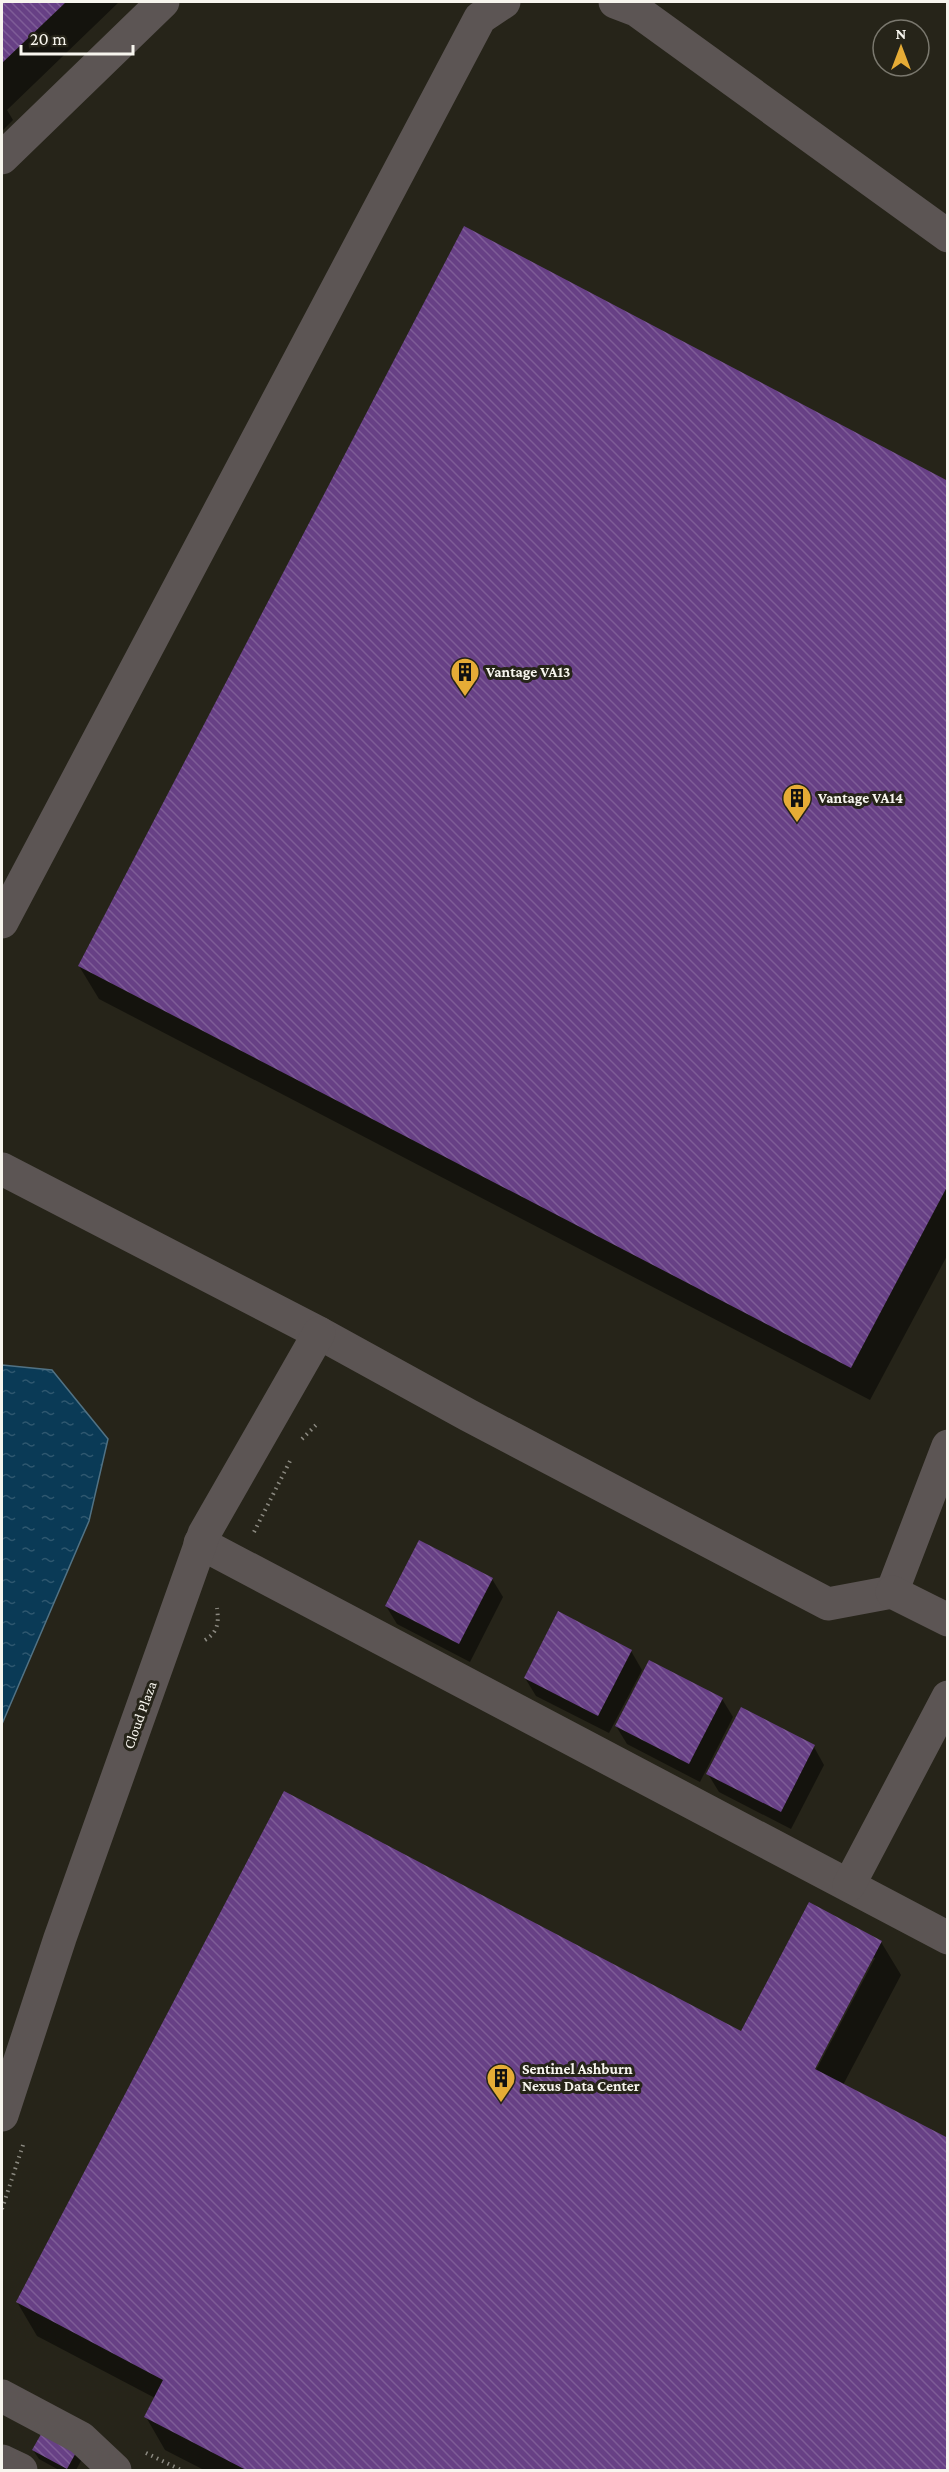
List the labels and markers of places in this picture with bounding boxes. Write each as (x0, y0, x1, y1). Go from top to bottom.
building icon: Vantage VA13 (449, 656, 481, 698)
place label: Vantage VA13 (485, 664, 570, 680)
building icon: Vantage VA14 (781, 782, 813, 824)
place label: Vantage VA14 (817, 790, 903, 806)
place label: Sentinel Ashburn Nexus Data Center (522, 2061, 640, 2094)
building icon: Sentinel Ashburn Nexus Data Center (485, 2062, 517, 2104)

